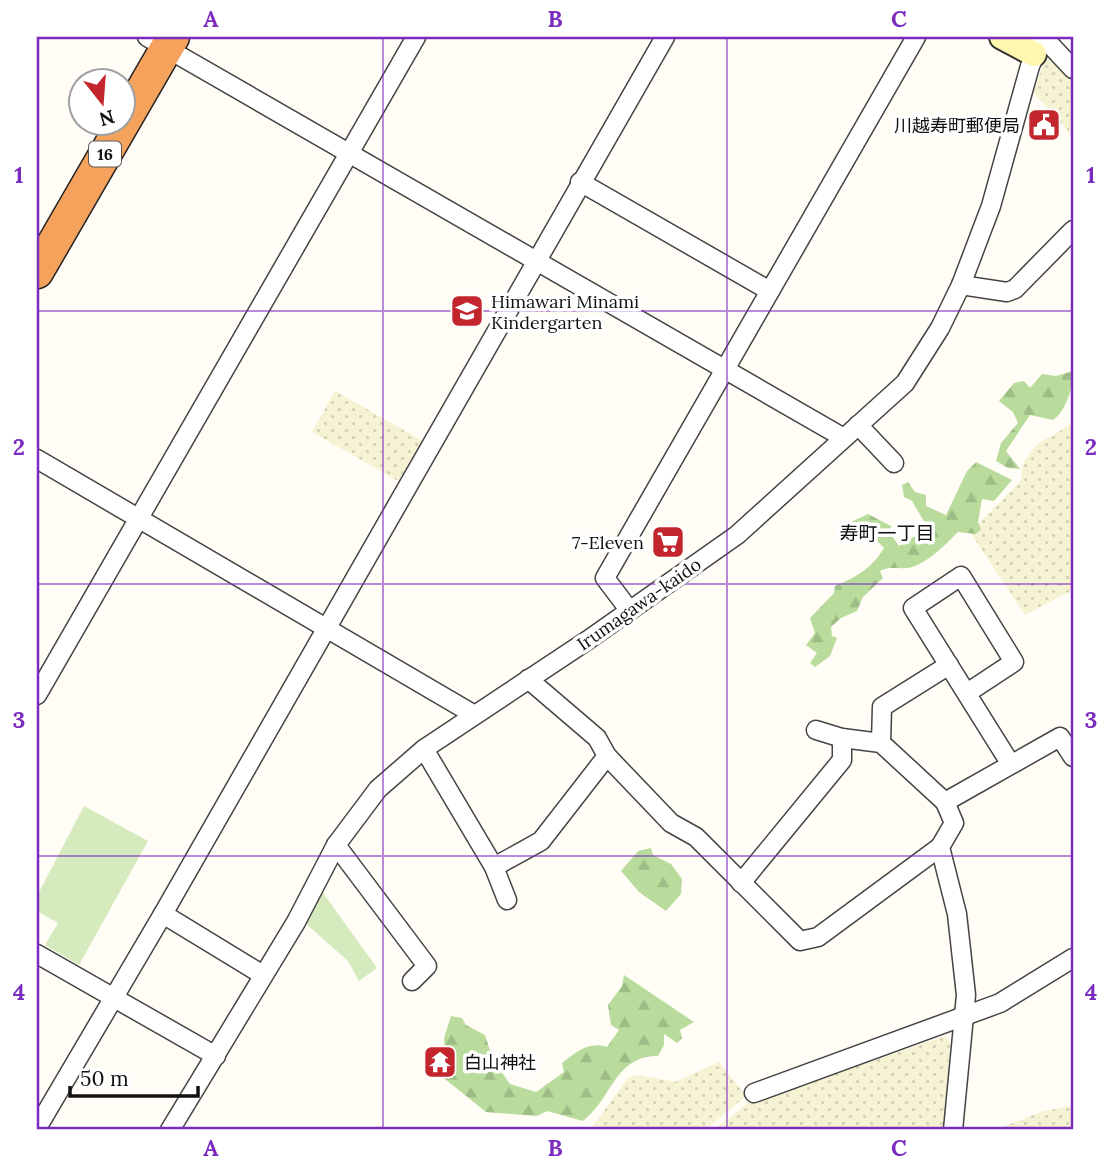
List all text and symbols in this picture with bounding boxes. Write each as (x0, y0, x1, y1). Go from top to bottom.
text: A (203, 4, 219, 33)
text: B (547, 4, 563, 33)
text: C (891, 4, 907, 33)
north arrow (66, 66, 136, 136)
text: N (96, 105, 118, 132)
public building icon: 川越寿町郵便局 (1025, 106, 1063, 144)
place label: 川越寿町郵便局 (894, 114, 1020, 137)
road number: 16 (89, 142, 121, 166)
text: 1 (14, 160, 24, 189)
text: 1 (1086, 160, 1096, 189)
place label: Himawari Minami Kindergarten (491, 290, 639, 334)
school or university icon: Himawari Minami Kindergarten (448, 292, 486, 330)
text: 2 (13, 432, 25, 461)
text: 2 (1085, 432, 1097, 461)
district label: 寿町一丁目 (839, 521, 935, 545)
supermarket icon: 7-Eleven (649, 523, 687, 561)
place label: 7-Eleven (572, 531, 644, 554)
street label: Irumagawa-kaido (572, 553, 706, 655)
text: 3 (13, 705, 25, 734)
text: 3 (1085, 705, 1097, 734)
text: 4 (13, 977, 25, 1006)
text: 4 (1085, 977, 1097, 1006)
temple icon: 白山神社 (421, 1043, 459, 1081)
place label: 白山神社 (464, 1051, 536, 1074)
scale bar (70, 1055, 198, 1099)
text: 50 m (80, 1065, 129, 1092)
text: A (203, 1133, 219, 1162)
text: B (547, 1133, 563, 1162)
text: C (891, 1133, 907, 1162)

